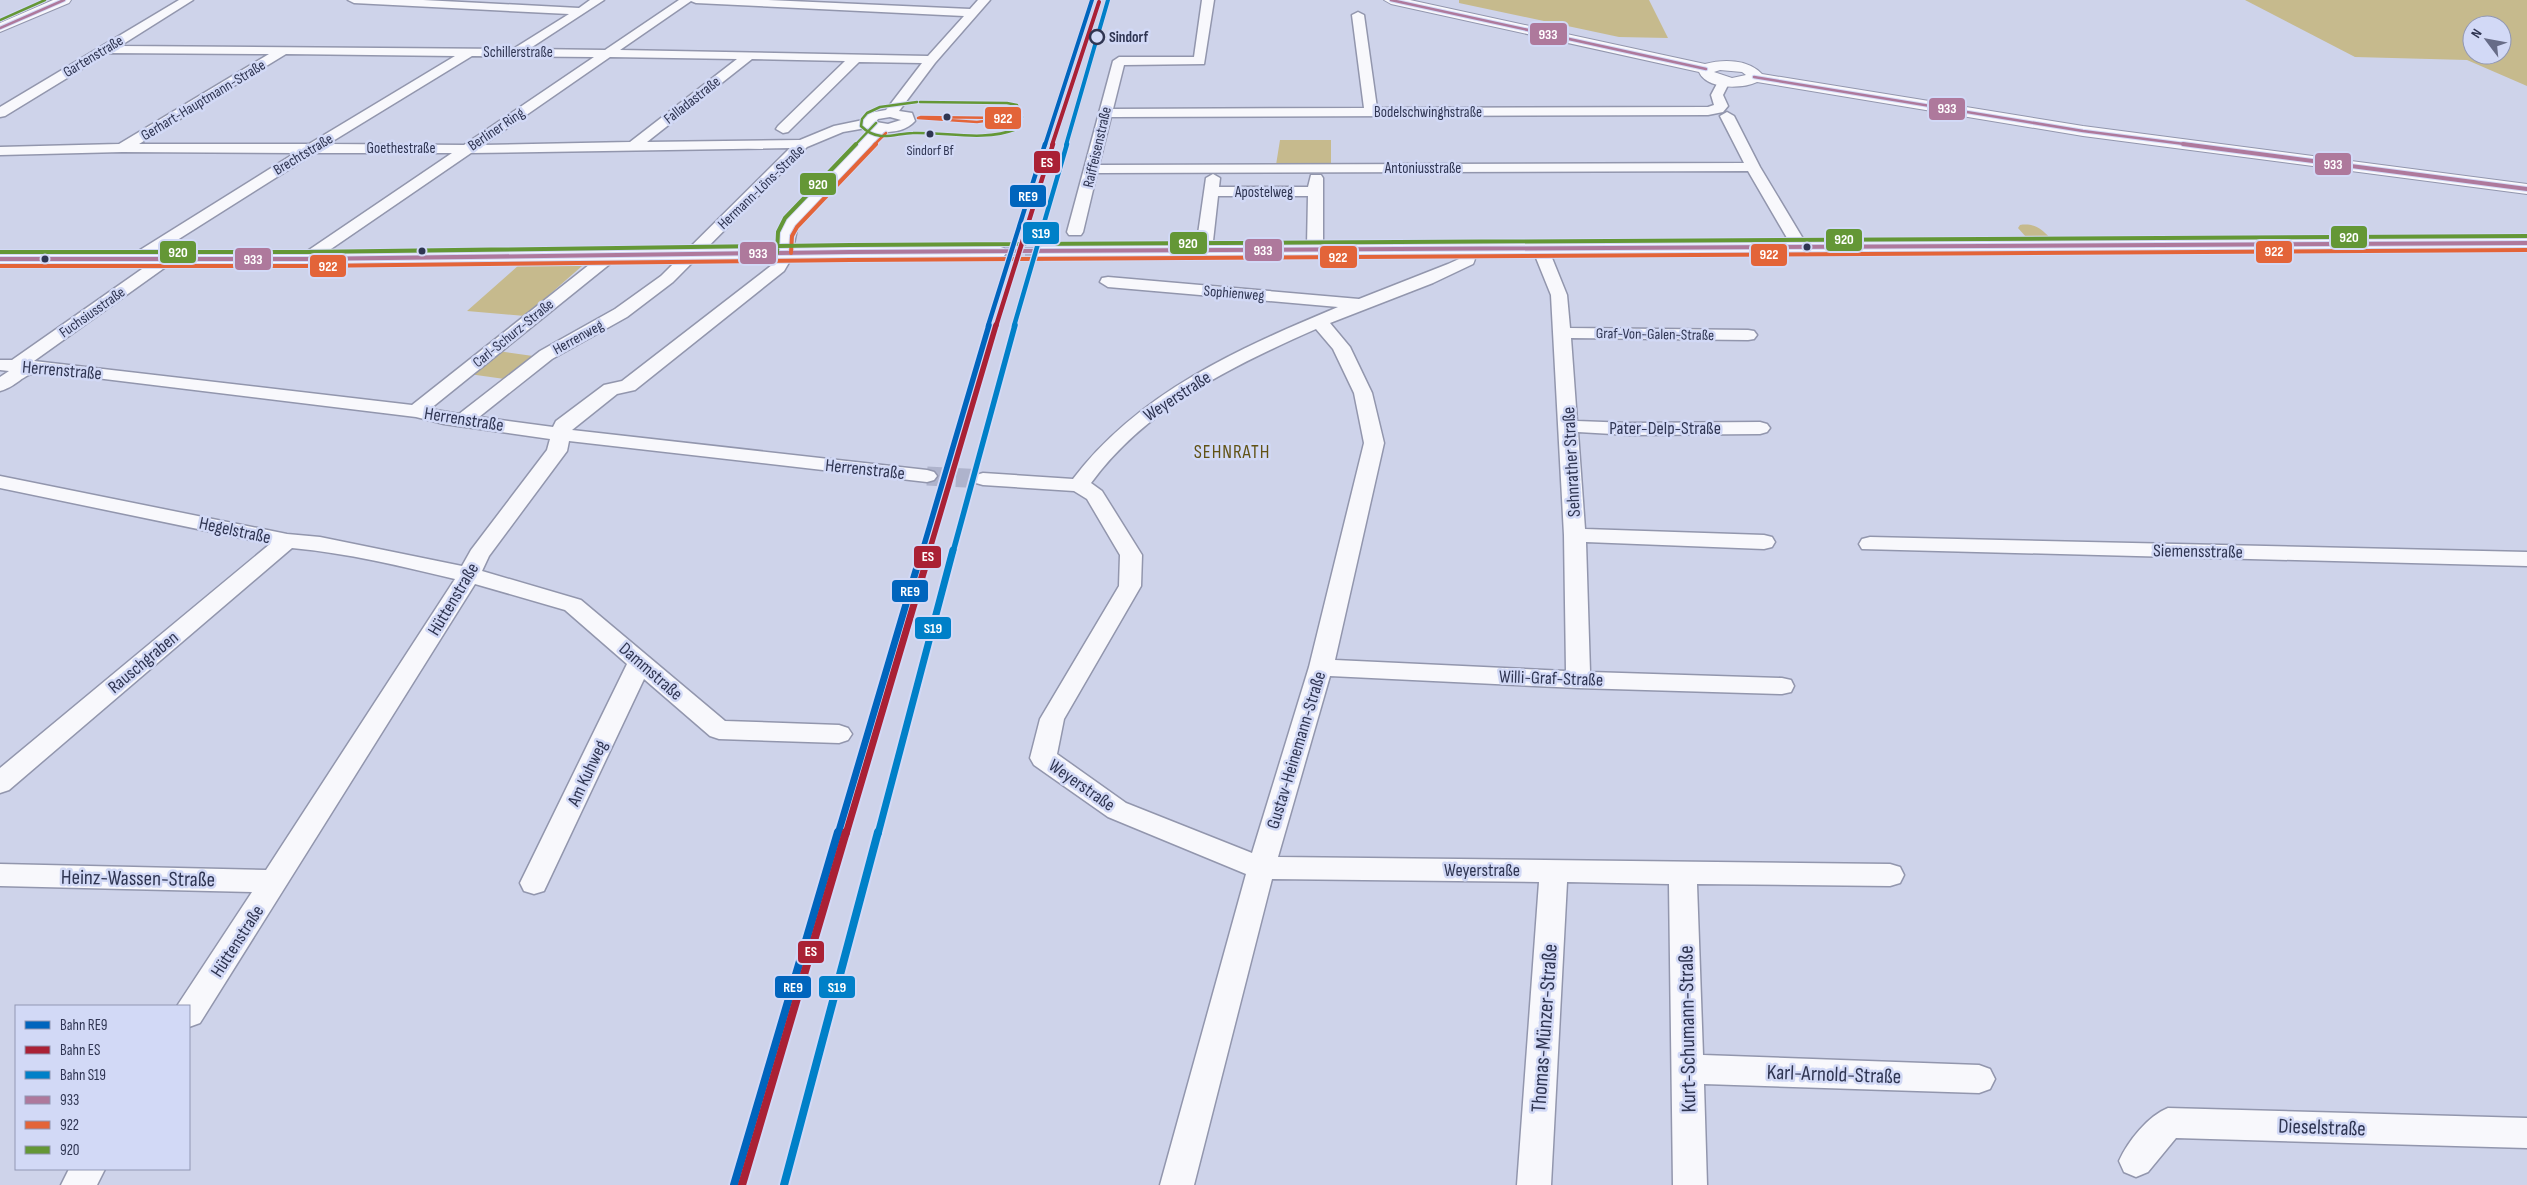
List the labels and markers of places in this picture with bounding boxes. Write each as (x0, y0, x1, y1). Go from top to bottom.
place label: Sindorf (1109, 28, 1148, 47)
marker: Sindorf (1089, 29, 1105, 45)
unlabelled marker (942, 112, 952, 122)
marker: Sindorf Bf (925, 129, 935, 139)
place label: Sindorf Bf (907, 142, 954, 159)
unlabelled marker (1802, 242, 1812, 252)
unlabelled marker (417, 246, 427, 256)
unlabelled marker (40, 254, 50, 264)

